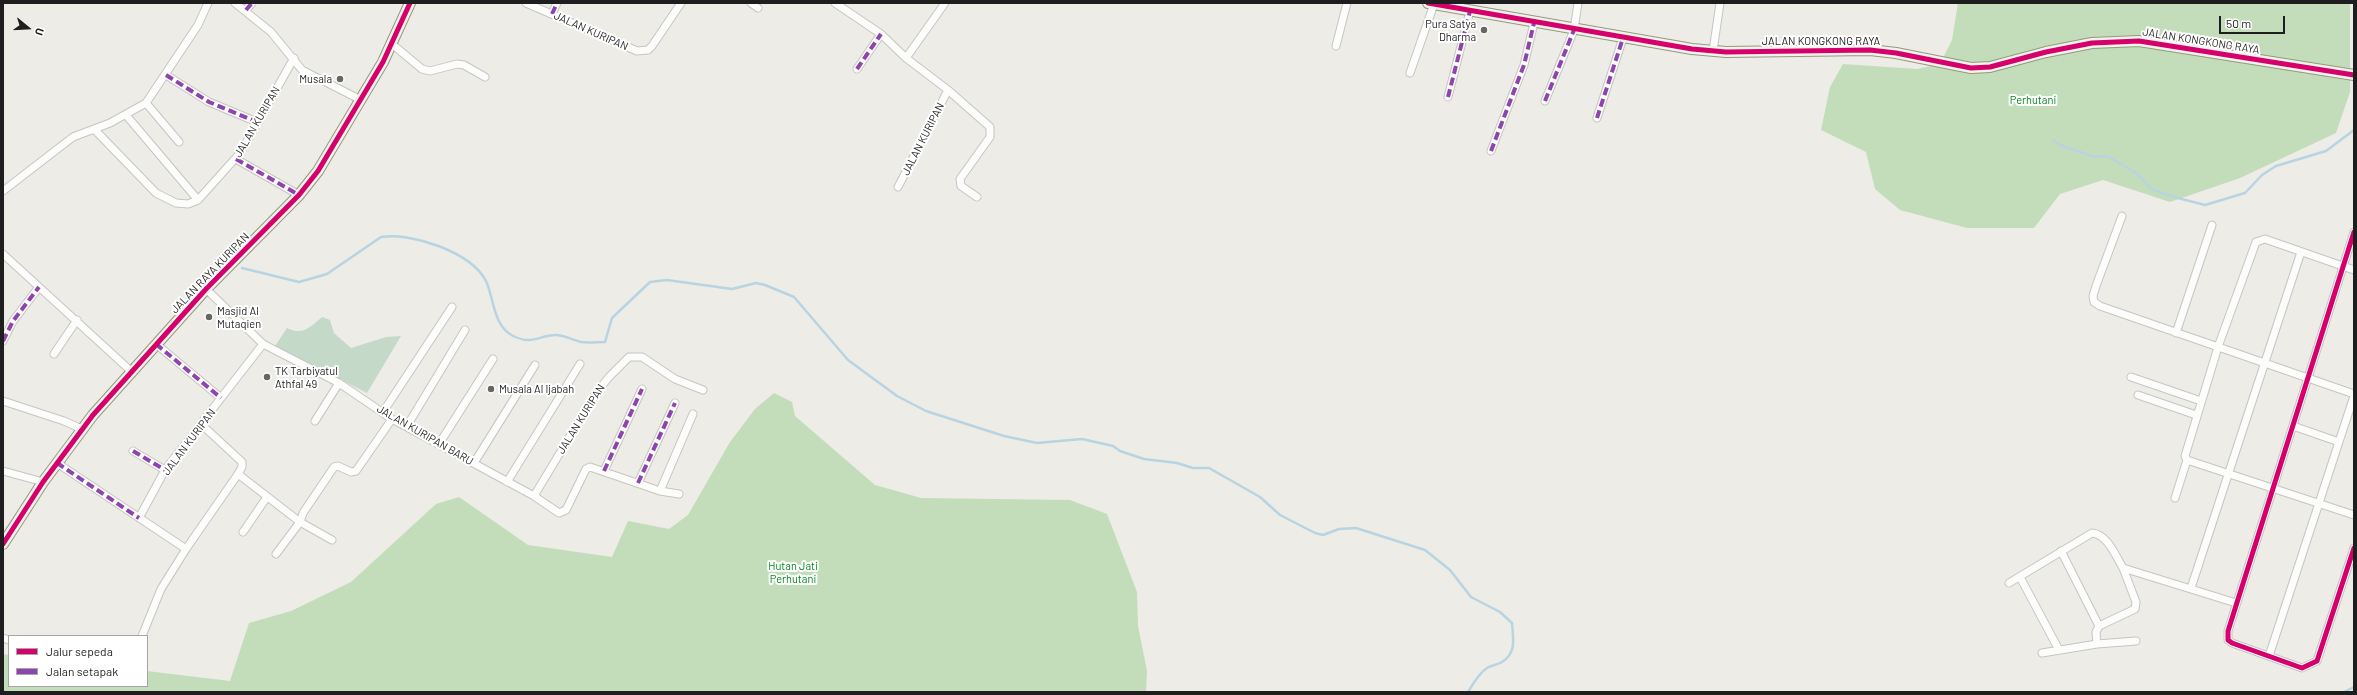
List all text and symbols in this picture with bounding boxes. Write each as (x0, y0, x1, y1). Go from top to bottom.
north arrow (8, 8, 48, 48)
scale bar (2221, 8, 2287, 34)
street label: JALAN KURIPAN (552, 9, 630, 53)
text: 50 m (2226, 16, 2251, 30)
place label: Pura Satya Dharma (1425, 17, 1476, 43)
marker: Pura Satya Dharma (1479, 25, 1489, 35)
street label: JALAN KONGKONG RAYA (2141, 25, 2261, 57)
text: U (33, 27, 47, 37)
street label: JALAN KONGKONG RAYA (1762, 34, 1880, 48)
place label: Musala (299, 72, 332, 86)
marker: Musala (335, 74, 345, 84)
street label: JALAN KURIPAN (231, 84, 283, 160)
park label: Perhutani (2010, 93, 2056, 107)
street label: JALAN KURIPAN (899, 100, 947, 178)
street label: JALAN RAYA KURIPAN (168, 230, 252, 316)
place label: Masjid Al Mutaqien (217, 304, 261, 330)
marker: Masjid Al Mutaqien (204, 312, 214, 322)
place label: TK Tarbiyatul Athfal 49 (275, 364, 338, 390)
marker: TK Tarbiyatul Athfal 49 (262, 372, 272, 382)
place label: Musala Al Ijabah (499, 382, 574, 396)
street label: JALAN KURIPAN (554, 382, 608, 456)
marker: Musala Al Ijabah (486, 384, 496, 394)
street label: JALAN KURIPAN BARU (374, 402, 476, 468)
street label: JALAN KURIPAN (160, 406, 218, 478)
park label: Hutan Jati Perhutani (768, 559, 818, 585)
legend (8, 635, 148, 687)
text: Jalur sepeda (46, 644, 113, 658)
text: Jalan setapak (46, 664, 118, 678)

